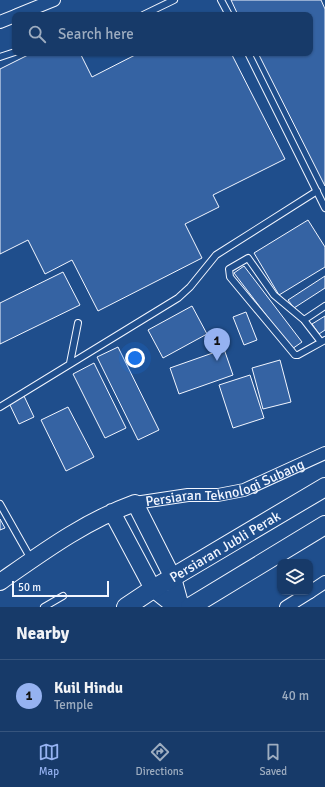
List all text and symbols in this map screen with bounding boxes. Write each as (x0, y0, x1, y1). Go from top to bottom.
search box (12, 12, 313, 56)
icon: search (26, 23, 48, 45)
text: Search here (58, 25, 134, 43)
pin: 1 (204, 328, 230, 361)
your location (125, 348, 145, 368)
street label: Persiaran Teknologi Subang (144, 455, 307, 510)
street label: Persiaran Jubli Perak (166, 507, 283, 586)
map controls (277, 559, 313, 595)
button: layers (277, 559, 313, 595)
scale bar (12, 579, 109, 598)
text: 50 m (18, 581, 41, 594)
text: Nearby (16, 623, 69, 644)
text: Kuil Hindu (54, 679, 123, 697)
text: 1 (25, 688, 33, 704)
text: 40 m (282, 688, 309, 704)
text: Temple (54, 697, 93, 713)
tab: Map (38, 741, 60, 778)
tab: Directions (136, 741, 184, 778)
tab: Saved (259, 741, 287, 778)

